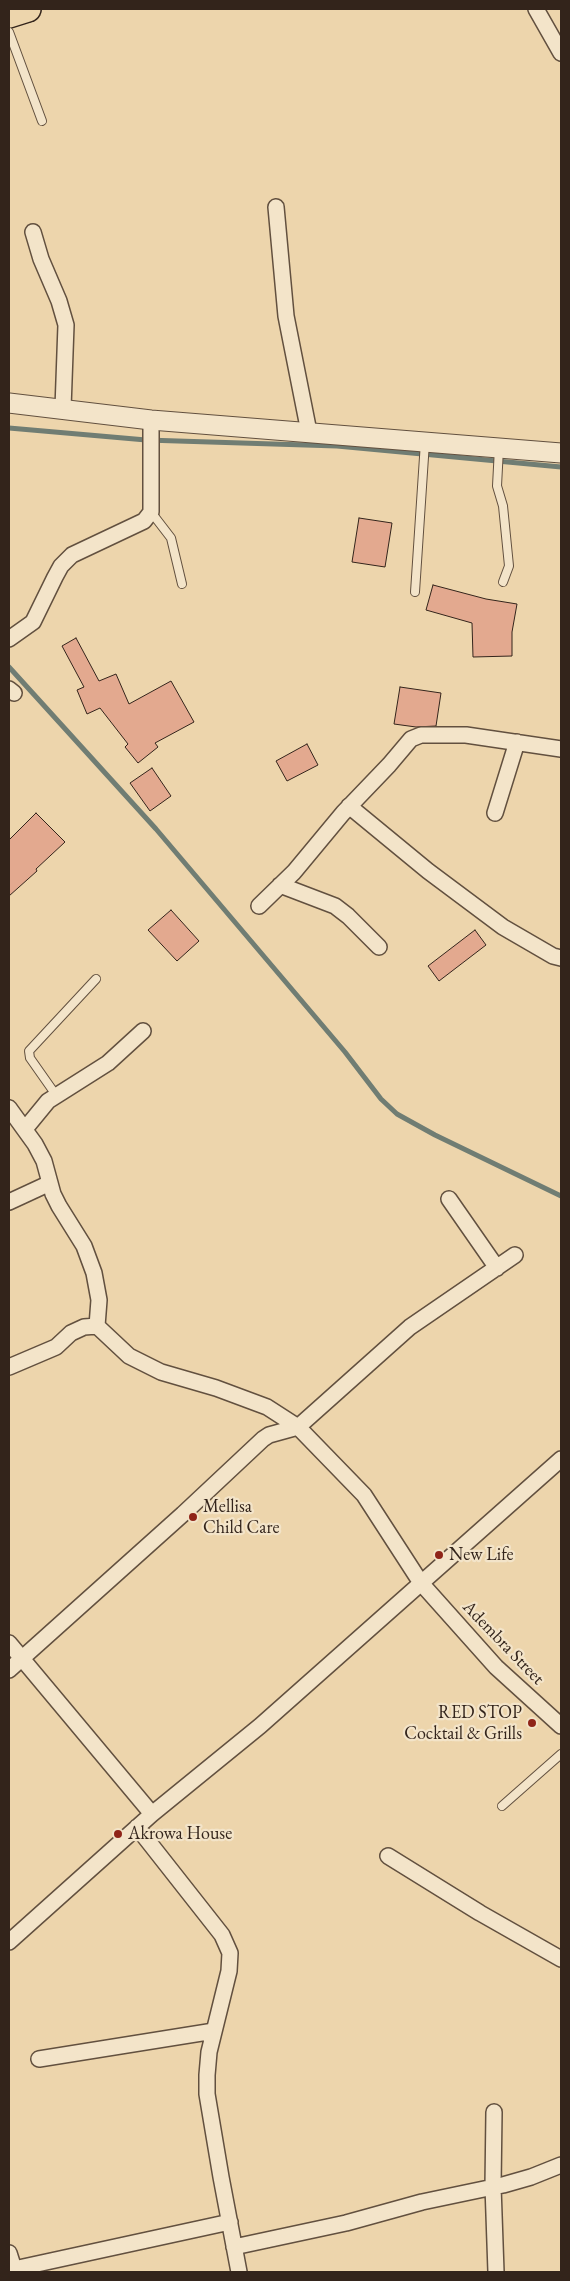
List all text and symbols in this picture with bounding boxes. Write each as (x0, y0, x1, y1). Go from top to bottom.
place label: Mellisa Child Care (203, 1496, 279, 1538)
marker: Mellisa Child Care (187, 1511, 199, 1523)
place label: New Life (449, 1544, 513, 1566)
marker: New Life (433, 1549, 445, 1561)
street label: Adembra Street (458, 1597, 548, 1689)
place label: RED STOP Cocktail & Grills (404, 1702, 522, 1745)
marker: RED STOP Cocktail & Grills (526, 1717, 538, 1729)
place label: Akrowa House (128, 1823, 232, 1845)
marker: Akrowa House (112, 1828, 124, 1840)

